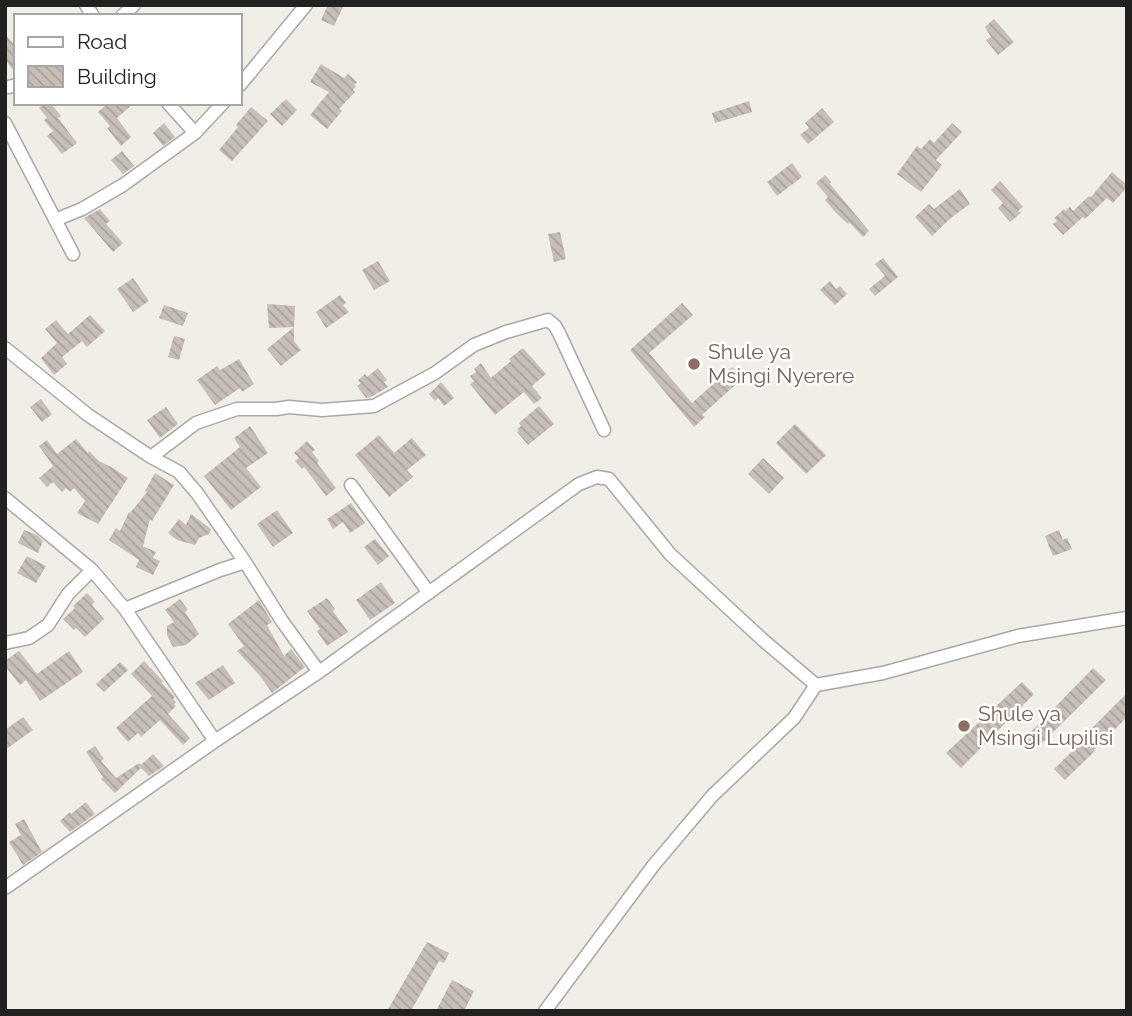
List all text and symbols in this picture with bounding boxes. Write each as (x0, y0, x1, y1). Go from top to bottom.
legend (14, 14, 242, 105)
text: Road (77, 29, 127, 54)
text: Building (77, 64, 157, 89)
place label: Shule ya Msingi Nyerere (708, 339, 854, 388)
marker: Shule ya Msingi Nyerere (686, 356, 702, 372)
place label: Shule ya Msingi Lupilisi (978, 701, 1113, 750)
marker: Shule ya Msingi Lupilisi (956, 718, 972, 734)

